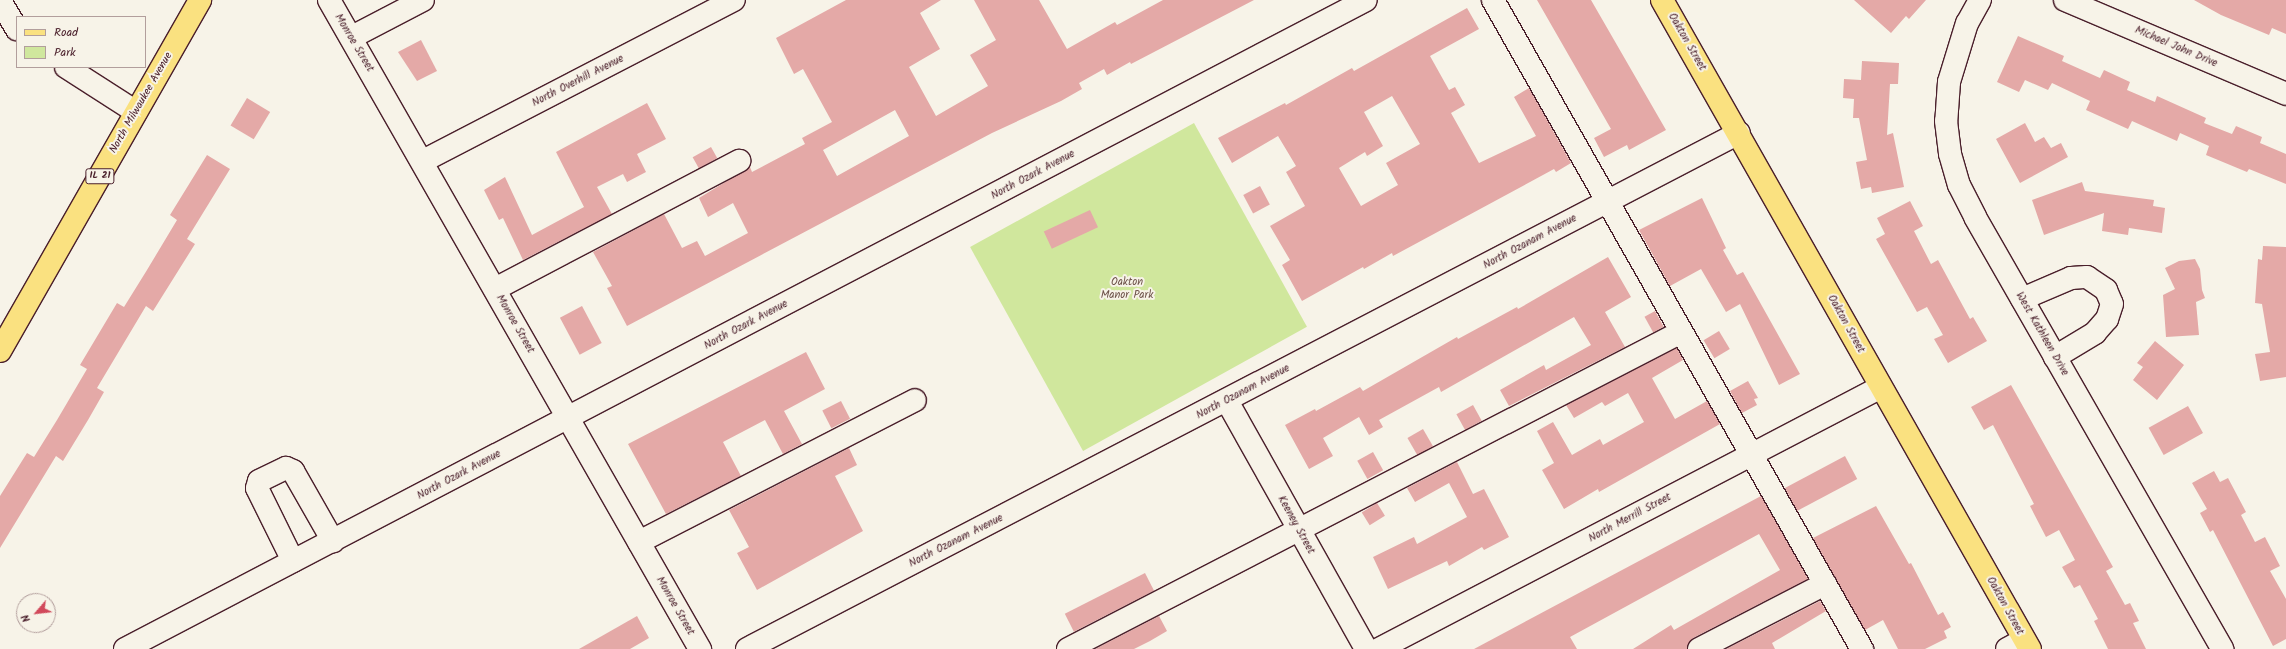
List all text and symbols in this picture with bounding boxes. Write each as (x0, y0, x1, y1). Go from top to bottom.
street label: Oakton Street (1665, 11, 1709, 73)
street label: Monroe Street (331, 12, 377, 74)
legend (16, 16, 146, 68)
text: Road (54, 23, 78, 42)
street label: Michael John Drive (2133, 24, 2219, 70)
text: Park (54, 43, 76, 62)
street label: North Milwaukee Avenue (107, 50, 175, 156)
street label: North Overhill Avenue (530, 52, 626, 110)
street label: North Ozark Avenue (989, 147, 1077, 203)
road number: IL 21 (85, 168, 115, 184)
street label: North Ozanam Avenue (1481, 212, 1579, 272)
park label: Oakton Manor Park (1101, 276, 1153, 302)
street label: West Kathleen Drive (2013, 290, 2071, 378)
street label: Monroe Street (493, 292, 537, 356)
street label: Oakton Street (1825, 293, 1867, 355)
street label: North Ozark Avenue (702, 297, 790, 353)
street label: North Ozanam Avenue (1194, 362, 1292, 422)
street label: North Ozark Avenue (415, 447, 503, 503)
street label: North Merrill Street (1586, 491, 1674, 545)
street label: Keeney Street (1275, 494, 1317, 556)
street label: North Ozanam Avenue (907, 512, 1005, 570)
street label: Monroe Street (653, 574, 697, 638)
street label: Oakton Street (1984, 575, 2026, 637)
north arrow (16, 593, 56, 633)
text: N (17, 611, 36, 625)

